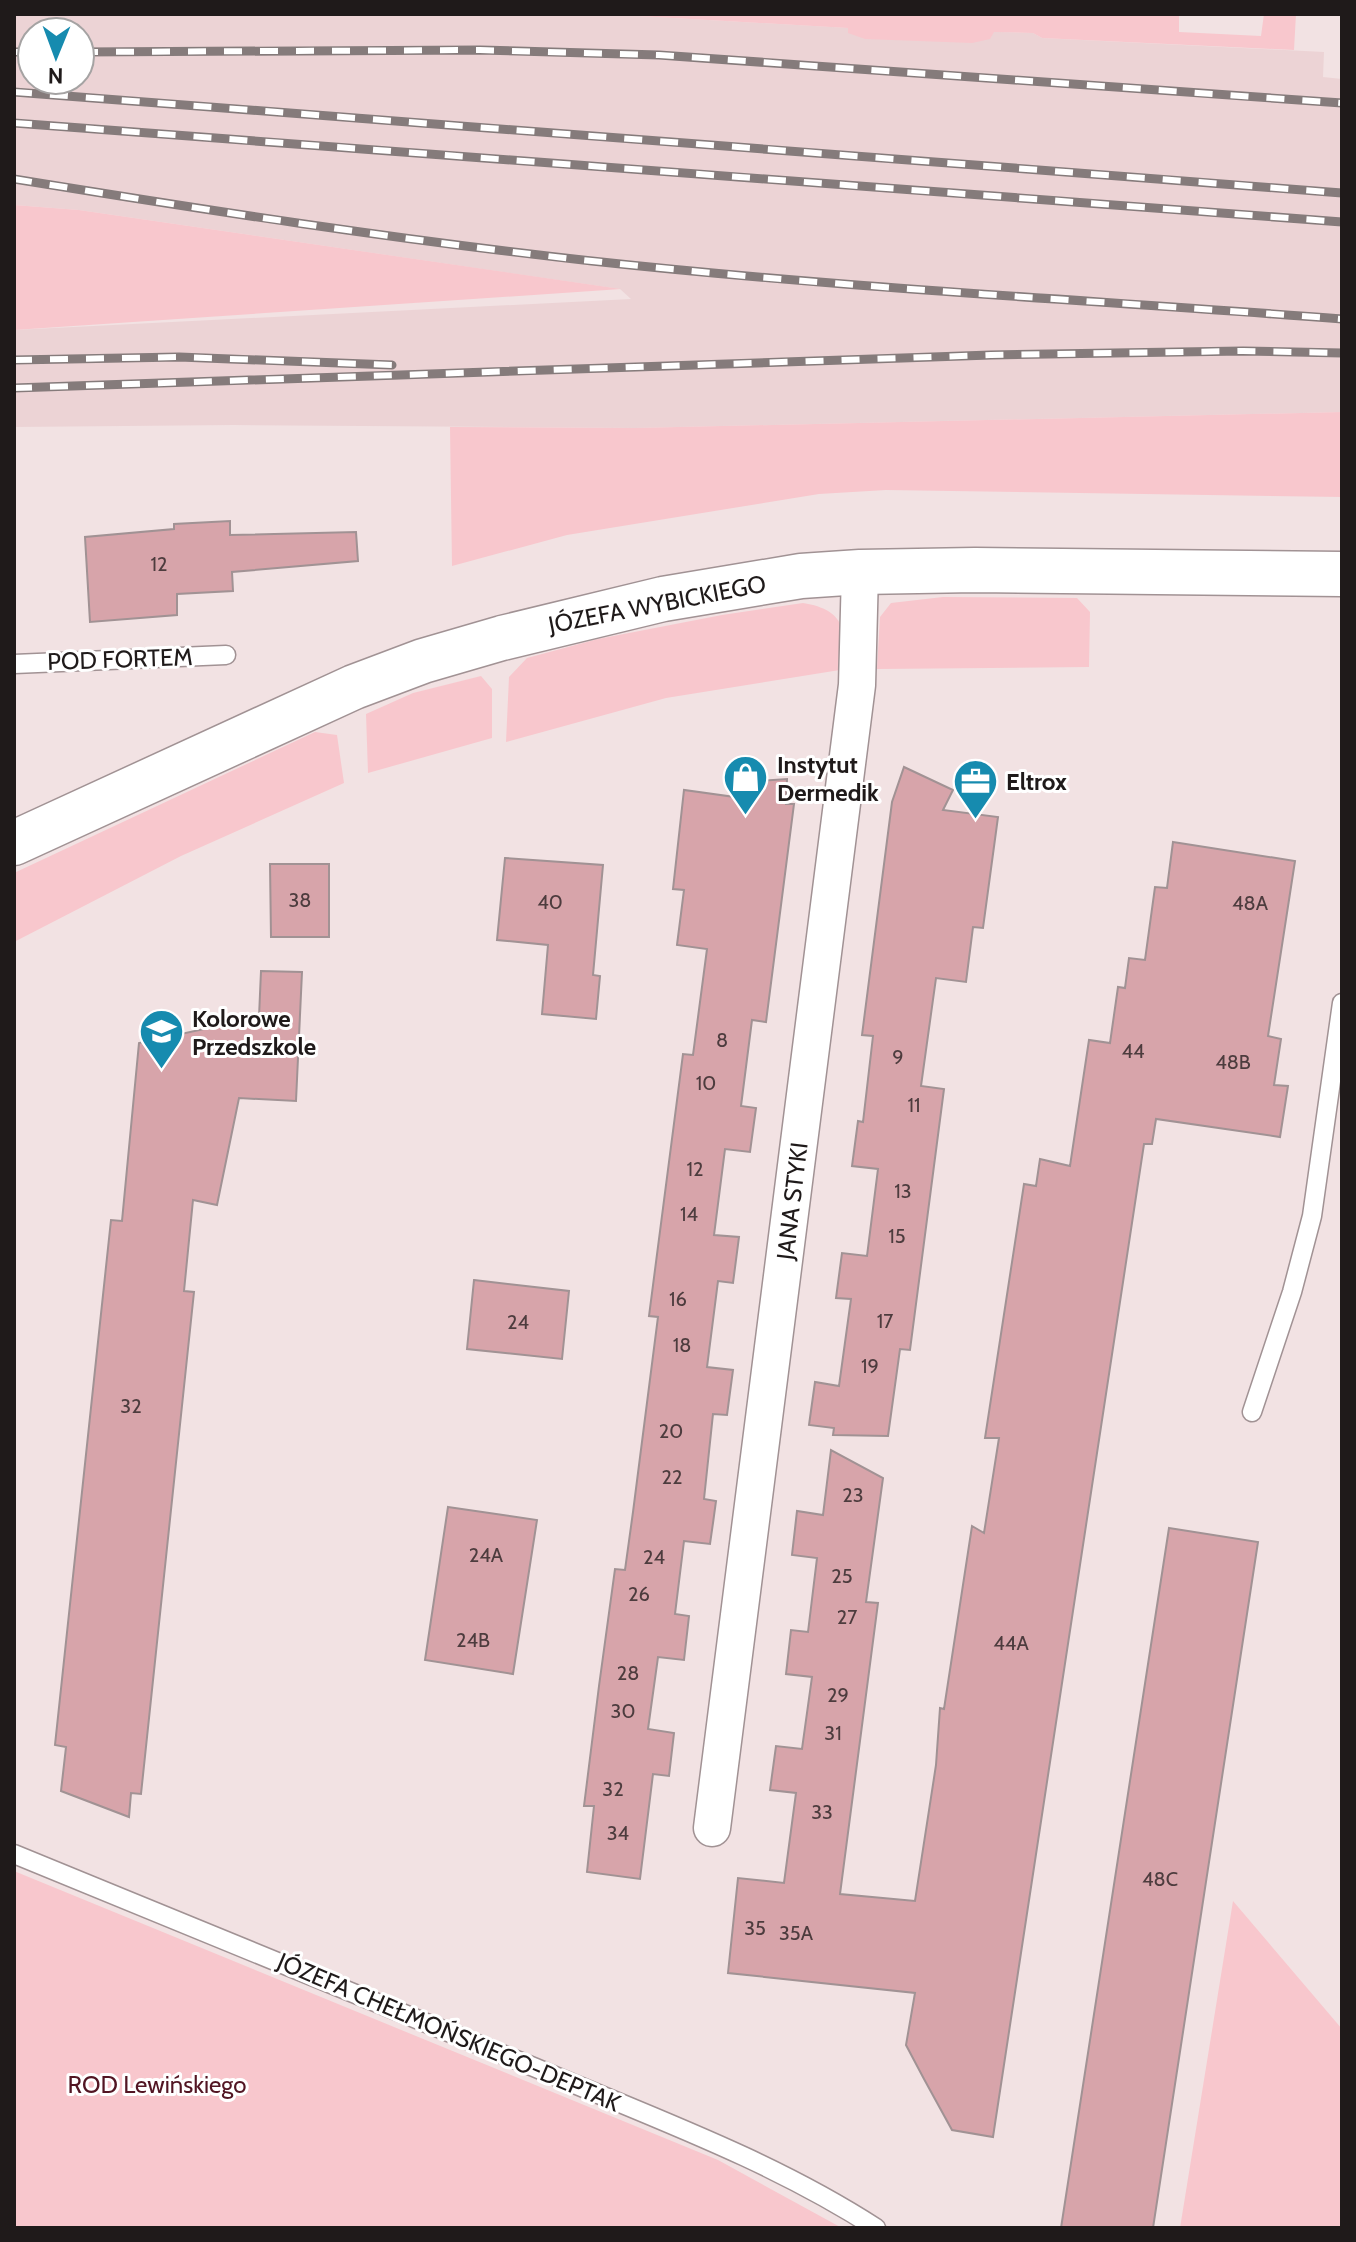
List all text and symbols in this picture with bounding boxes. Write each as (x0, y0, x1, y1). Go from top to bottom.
north arrow (16, 16, 96, 96)
text: N (48, 62, 64, 89)
house number: 12 (151, 552, 168, 576)
street label: JÓZEFA WYBICKIEGO (545, 569, 768, 640)
street label: POD FORTEM (47, 642, 193, 676)
place label: Instytut Dermedik (777, 750, 879, 807)
shop icon: Instytut Dermedik (722, 754, 770, 817)
office icon: Eltrox (951, 757, 999, 820)
place label: Eltrox (1006, 767, 1067, 796)
house number: 38 (289, 888, 311, 912)
house number: 40 (537, 890, 563, 914)
house number: 48A (1232, 891, 1269, 915)
place label: Kolorowe Przedszkole (192, 1004, 316, 1061)
school or university icon: Kolorowe Przedszkole (137, 1008, 185, 1071)
house number: 8 (716, 1028, 728, 1052)
house number: 44 (1121, 1039, 1145, 1063)
house number: 9 (892, 1045, 904, 1069)
house number: 48B (1215, 1050, 1251, 1074)
house number: 10 (696, 1071, 716, 1095)
house number: 11 (907, 1093, 921, 1117)
street label: JANA STYKI (770, 1141, 814, 1262)
house number: 12 (687, 1157, 704, 1181)
house number: 13 (894, 1179, 912, 1203)
house number: 14 (680, 1202, 698, 1226)
house number: 15 (888, 1224, 906, 1248)
house number: 16 (669, 1287, 687, 1311)
house number: 17 (877, 1309, 893, 1333)
house number: 24 (507, 1310, 529, 1334)
house number: 18 (673, 1333, 691, 1357)
house number: 19 (861, 1354, 879, 1378)
house number: 32 (120, 1394, 142, 1418)
house number: 20 (659, 1419, 683, 1443)
house number: 22 (662, 1465, 682, 1489)
house number: 23 (842, 1483, 864, 1507)
house number: 24A (469, 1543, 504, 1567)
house number: 24 (643, 1545, 665, 1569)
house number: 25 (831, 1564, 853, 1588)
house number: 26 (628, 1582, 650, 1606)
house number: 27 (837, 1605, 857, 1629)
house number: 24B (456, 1628, 490, 1652)
house number: 44A (993, 1631, 1029, 1655)
house number: 28 (617, 1661, 639, 1685)
house number: 29 (827, 1683, 849, 1707)
house number: 30 (611, 1699, 635, 1723)
house number: 31 (824, 1721, 842, 1745)
house number: 32 (602, 1777, 624, 1801)
house number: 33 (811, 1800, 833, 1824)
house number: 34 (607, 1821, 630, 1845)
house number: 48C (1142, 1867, 1178, 1891)
house number: 35 (744, 1916, 766, 1940)
house number: 35A (779, 1921, 814, 1945)
street label: JÓZEFA CHEŁMOŃSKIEGO-DEPTAK (272, 1946, 625, 2118)
park label: ROD Lewińskiego (68, 2070, 247, 2099)

